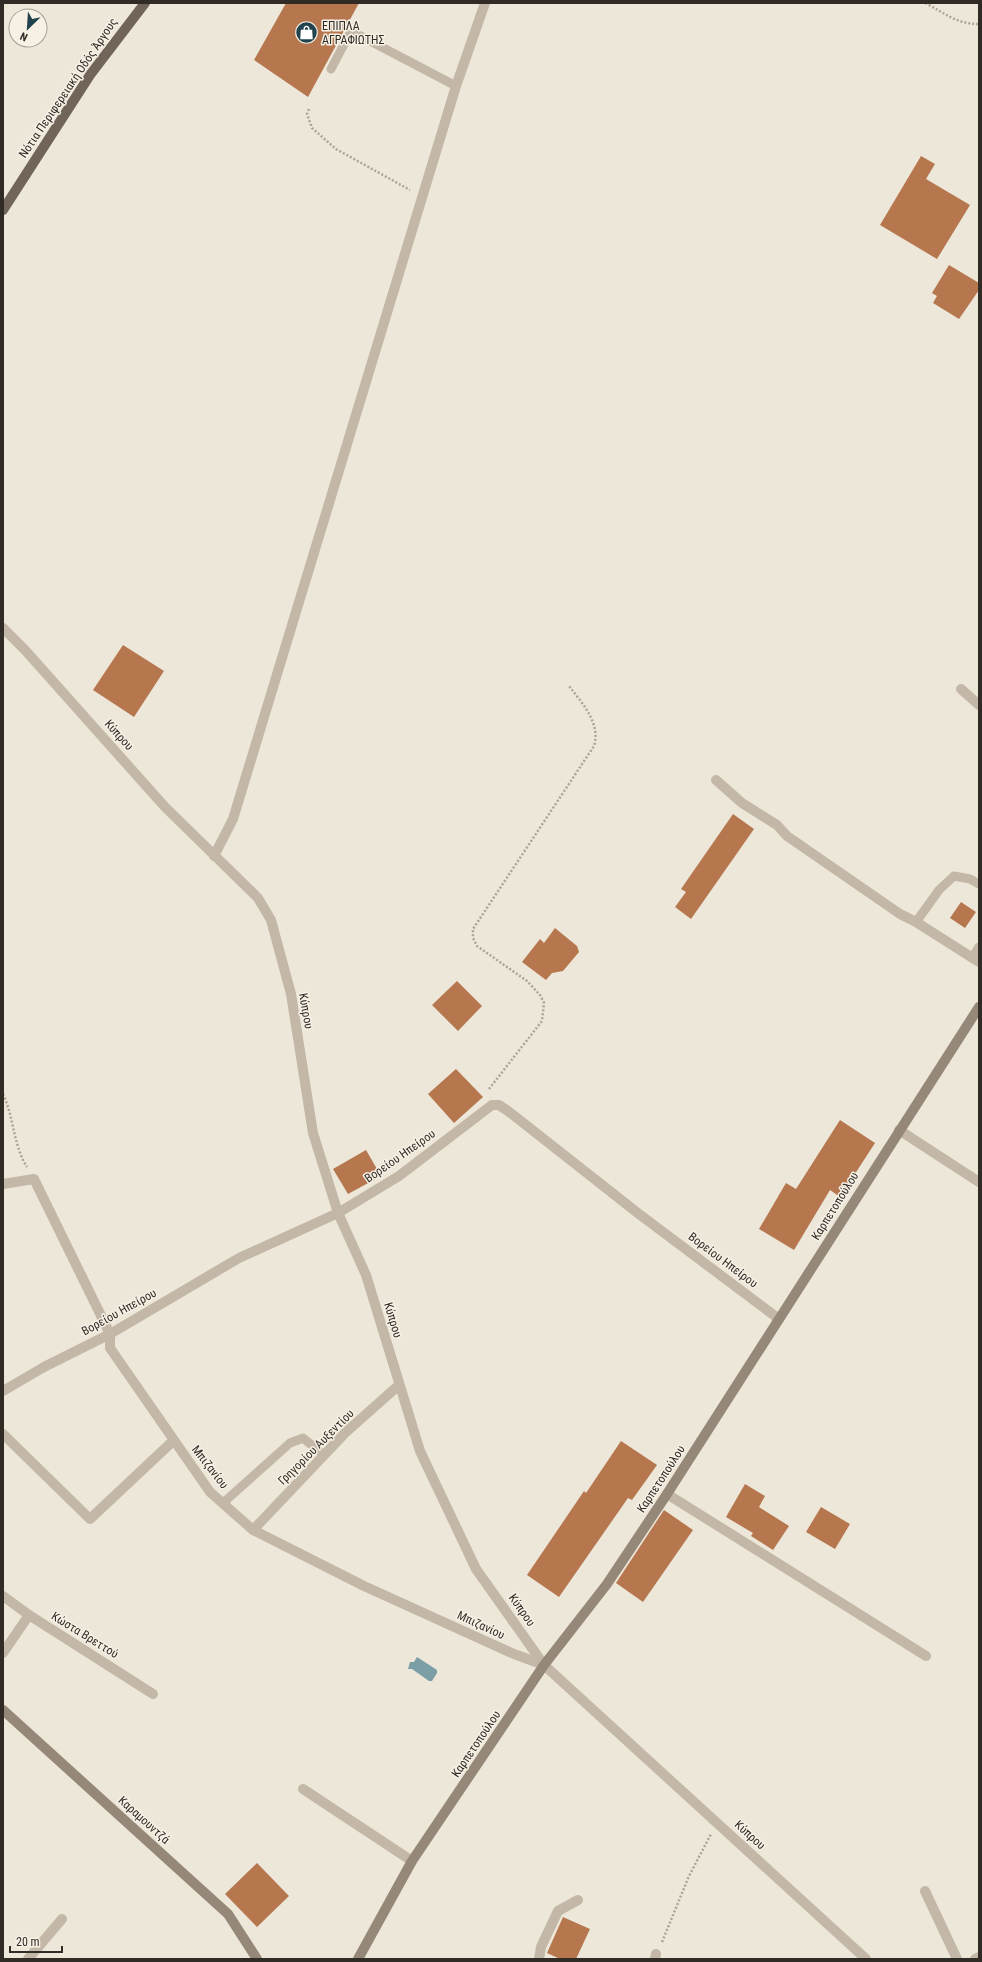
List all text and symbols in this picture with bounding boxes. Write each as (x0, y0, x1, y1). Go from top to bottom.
north arrow (8, 8, 48, 48)
street label: Νότια Περιφερειακή Οδός Άργους (16, 15, 120, 161)
place label: ΕΠΙΠΛΑ ΑΓΡΑΦΙΩΤΗΣ (322, 19, 385, 47)
shop icon: ΕΠΙΠΛΑ ΑΓΡΑΦΙΩΤΗΣ (293, 20, 319, 46)
text: N (18, 29, 30, 44)
street label: Κύπρου (102, 717, 136, 753)
street label: Κύπρου (296, 992, 316, 1030)
street label: Βορείου Ηπείρου (362, 1126, 438, 1186)
street label: Καρπετοπούλου (809, 1169, 862, 1242)
street label: Βορείου Ηπείρου (686, 1229, 761, 1291)
street label: Βορείου Ηπείρου (79, 1286, 159, 1338)
street label: Κύπρου (381, 1301, 405, 1340)
street label: Γρηγορίου Αυξεντίου (275, 1406, 358, 1488)
street label: Μπιζανίου (189, 1443, 231, 1491)
street label: Καρπετοπούλου (634, 1443, 688, 1515)
street label: Κύπρου (506, 1591, 538, 1629)
street label: Μπιζανίου (455, 1608, 507, 1642)
street label: Κώστα Βρεττού (49, 1609, 121, 1661)
street label: Καρπετοπούλου (449, 1708, 504, 1780)
street label: Καραμουντζά (116, 1793, 173, 1847)
street label: Κύπρου (732, 1818, 768, 1852)
scale bar (10, 1928, 62, 1954)
text: 20 m (16, 1935, 40, 1949)

